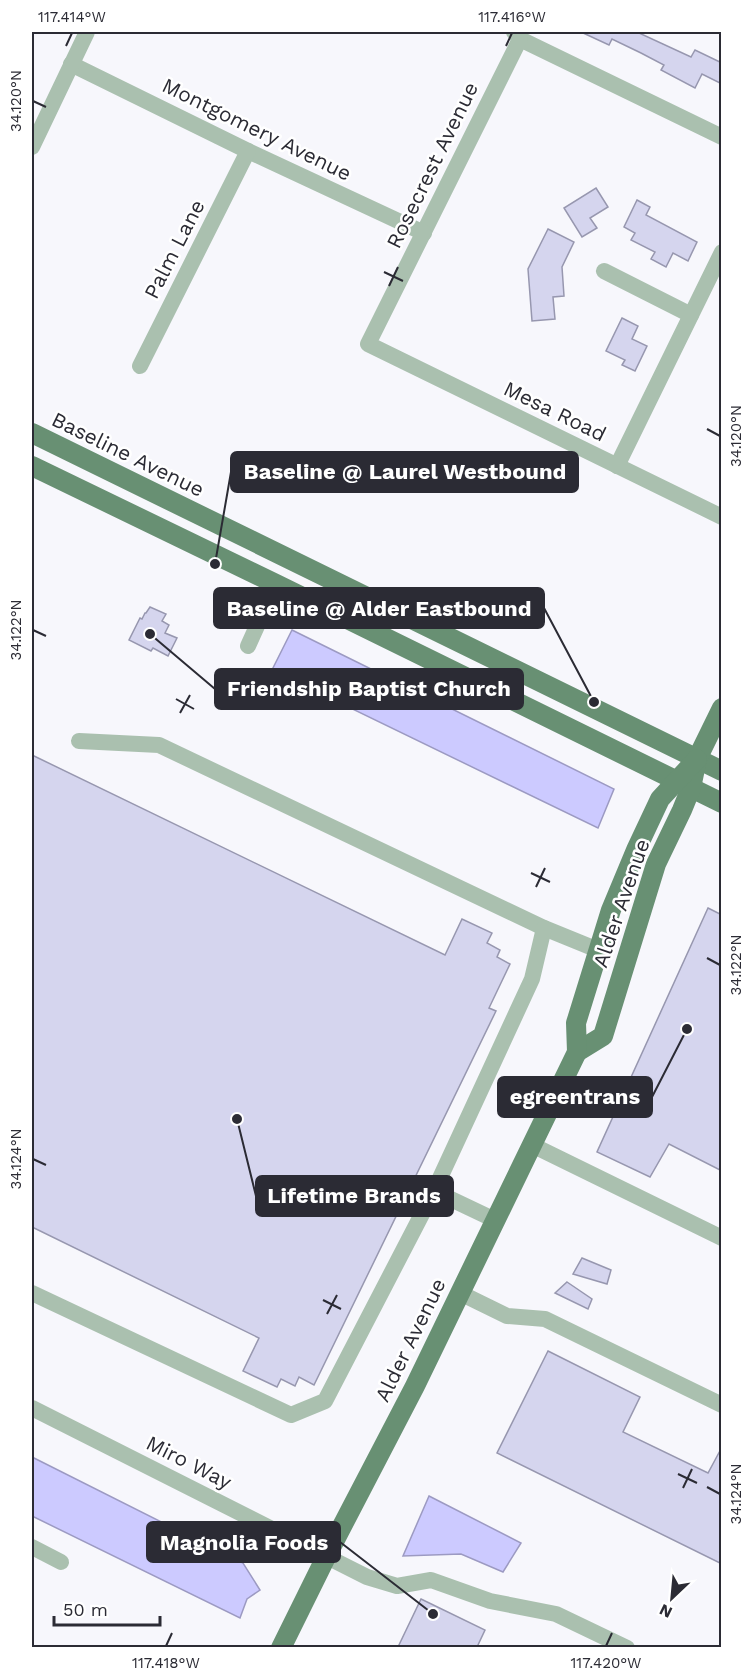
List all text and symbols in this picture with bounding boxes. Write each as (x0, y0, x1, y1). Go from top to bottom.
text: 117.414°W (38, 8, 106, 26)
text: 117.416°W (478, 8, 546, 26)
text: 34.120°N (7, 70, 25, 132)
street label: Montgomery Avenue (158, 72, 356, 186)
street label: Rosecrest Avenue (381, 78, 483, 252)
street label: Palm Lane (138, 195, 210, 303)
street label: Mesa Road (500, 375, 610, 447)
text: 34.120°N (727, 405, 745, 467)
street label: Baseline Avenue (48, 406, 208, 502)
callout: Baseline @ Laurel Westbound (231, 452, 578, 492)
text: Baseline @ Laurel Westbound (244, 459, 566, 484)
callout: Baseline @ Alder Eastbound (214, 588, 544, 628)
text: Baseline @ Alder Eastbound (226, 596, 532, 621)
text: 34.122°N (7, 599, 25, 661)
callout: Friendship Baptist Church (215, 669, 523, 709)
text: Friendship Baptist Church (227, 676, 511, 701)
street label: Alder Avenue (587, 835, 655, 971)
text: 34.122°N (727, 934, 745, 996)
callout: egreentrans (498, 1077, 652, 1117)
text: egreentrans (510, 1084, 641, 1109)
text: 34.124°N (7, 1128, 25, 1190)
callout: Lifetime Brands (256, 1176, 453, 1216)
text: Lifetime Brands (267, 1183, 441, 1208)
street label: Alder Avenue (369, 1274, 451, 1406)
street label: Miro Way (142, 1430, 236, 1494)
text: 34.124°N (727, 1463, 745, 1525)
callout: Magnolia Foods (147, 1522, 340, 1562)
text: Magnolia Foods (160, 1530, 329, 1555)
north arrow (642, 1568, 702, 1628)
scale bar (54, 1589, 160, 1627)
text: 50 m (63, 1599, 108, 1620)
text: N (656, 1600, 675, 1622)
text: 117.418°W (132, 1654, 200, 1672)
text: 117.420°W (570, 1654, 642, 1672)

